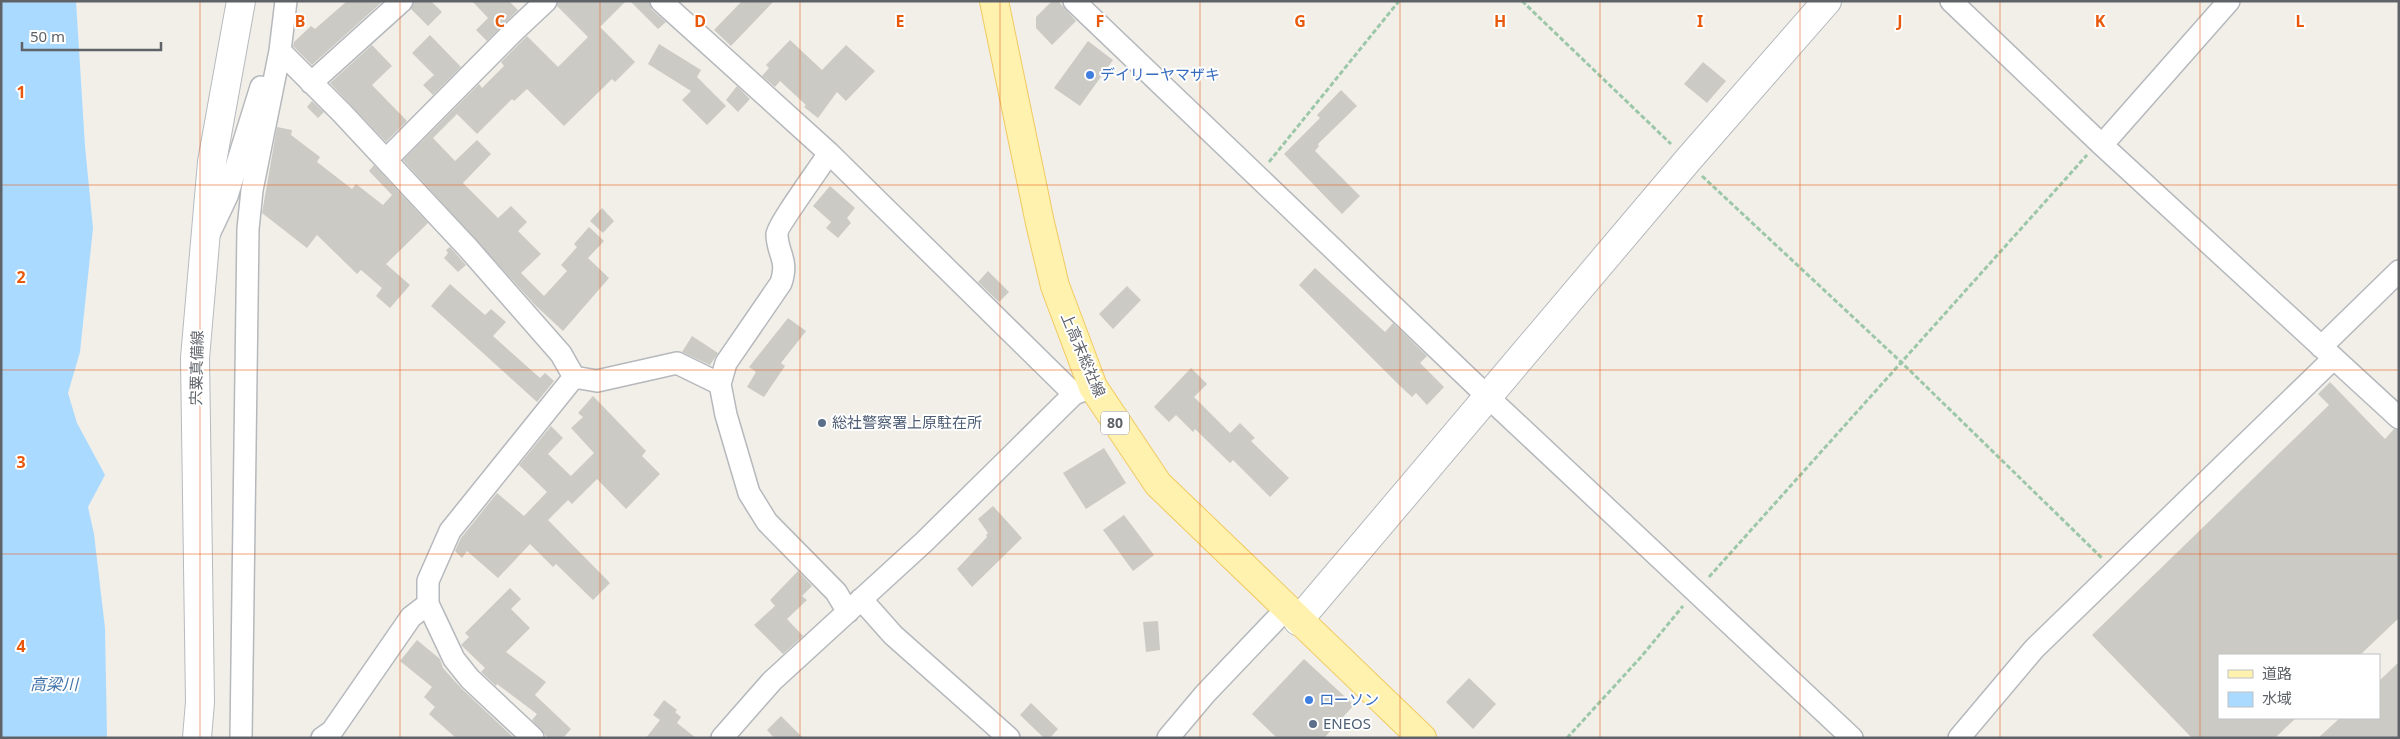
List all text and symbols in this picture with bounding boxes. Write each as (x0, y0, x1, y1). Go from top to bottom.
text: B (295, 10, 305, 32)
text: C (495, 10, 505, 32)
text: D (694, 10, 706, 32)
text: E (896, 10, 905, 32)
text: F (1096, 10, 1104, 32)
text: G (1294, 10, 1306, 32)
text: H (1494, 10, 1506, 32)
text: I (1697, 10, 1703, 32)
text: J (1895, 10, 1903, 32)
text: K (2095, 10, 2106, 32)
text: L (2296, 10, 2305, 32)
scale bar (22, 20, 161, 52)
text: 50 m (30, 26, 65, 46)
place label: デイリーヤマザキ (1100, 64, 1220, 84)
marker: デイリーヤマザキ (1084, 69, 1096, 81)
text: 1 (16, 81, 26, 103)
text: 2 (16, 266, 26, 288)
street label: 上高末総社線 (1057, 309, 1111, 400)
street label: 宍粟真備線 (185, 330, 207, 406)
place label: 総社警察署上原駐在所 (832, 412, 982, 432)
road number: 80 (1101, 412, 1129, 434)
marker: 総社警察署上原駐在所 (816, 417, 828, 429)
text: 3 (16, 451, 26, 473)
text: 4 (16, 635, 26, 657)
legend (2218, 654, 2380, 719)
text: 道路 (2262, 663, 2292, 683)
water label: 高梁川 (30, 673, 80, 695)
text: 水域 (2262, 688, 2292, 708)
place label: ローソン (1319, 689, 1379, 709)
marker: ローソン (1303, 694, 1315, 706)
place label: ENEOS (1323, 713, 1371, 733)
marker: ENEOS (1307, 718, 1319, 730)

